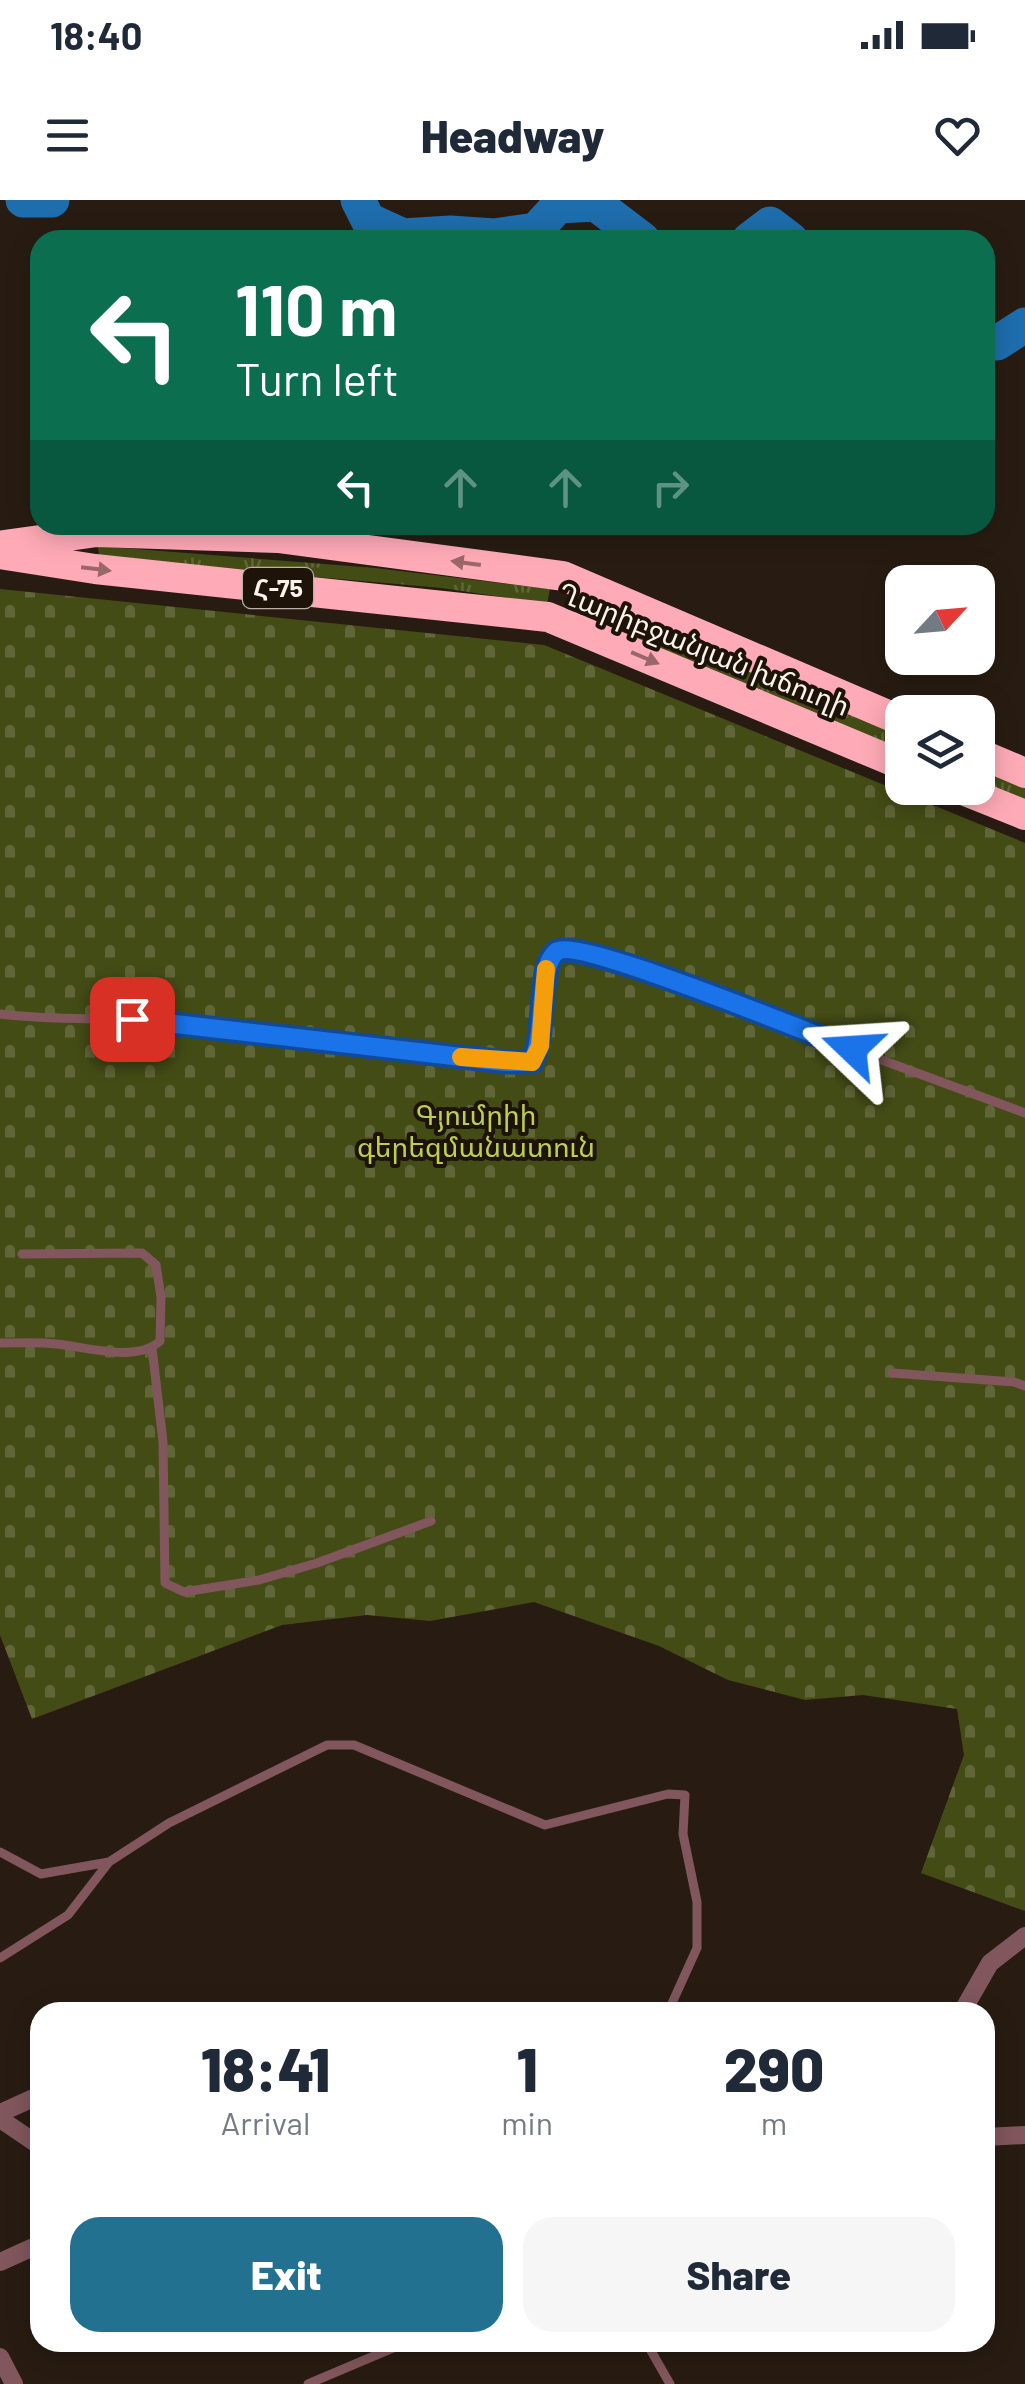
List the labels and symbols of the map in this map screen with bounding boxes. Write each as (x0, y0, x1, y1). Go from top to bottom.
one-way arrow (450, 555, 482, 571)
one-way arrow (81, 561, 113, 577)
north arrow (885, 565, 995, 675)
road number: Հ-75 (243, 568, 313, 608)
street label: Ղարիբջանյան խճուղի (553, 574, 855, 723)
one-way arrow (630, 650, 660, 666)
pin (90, 977, 175, 1062)
position arrow (800, 997, 904, 1101)
park label: Գյումրիի գերեզմանատուն (357, 1097, 595, 1164)

